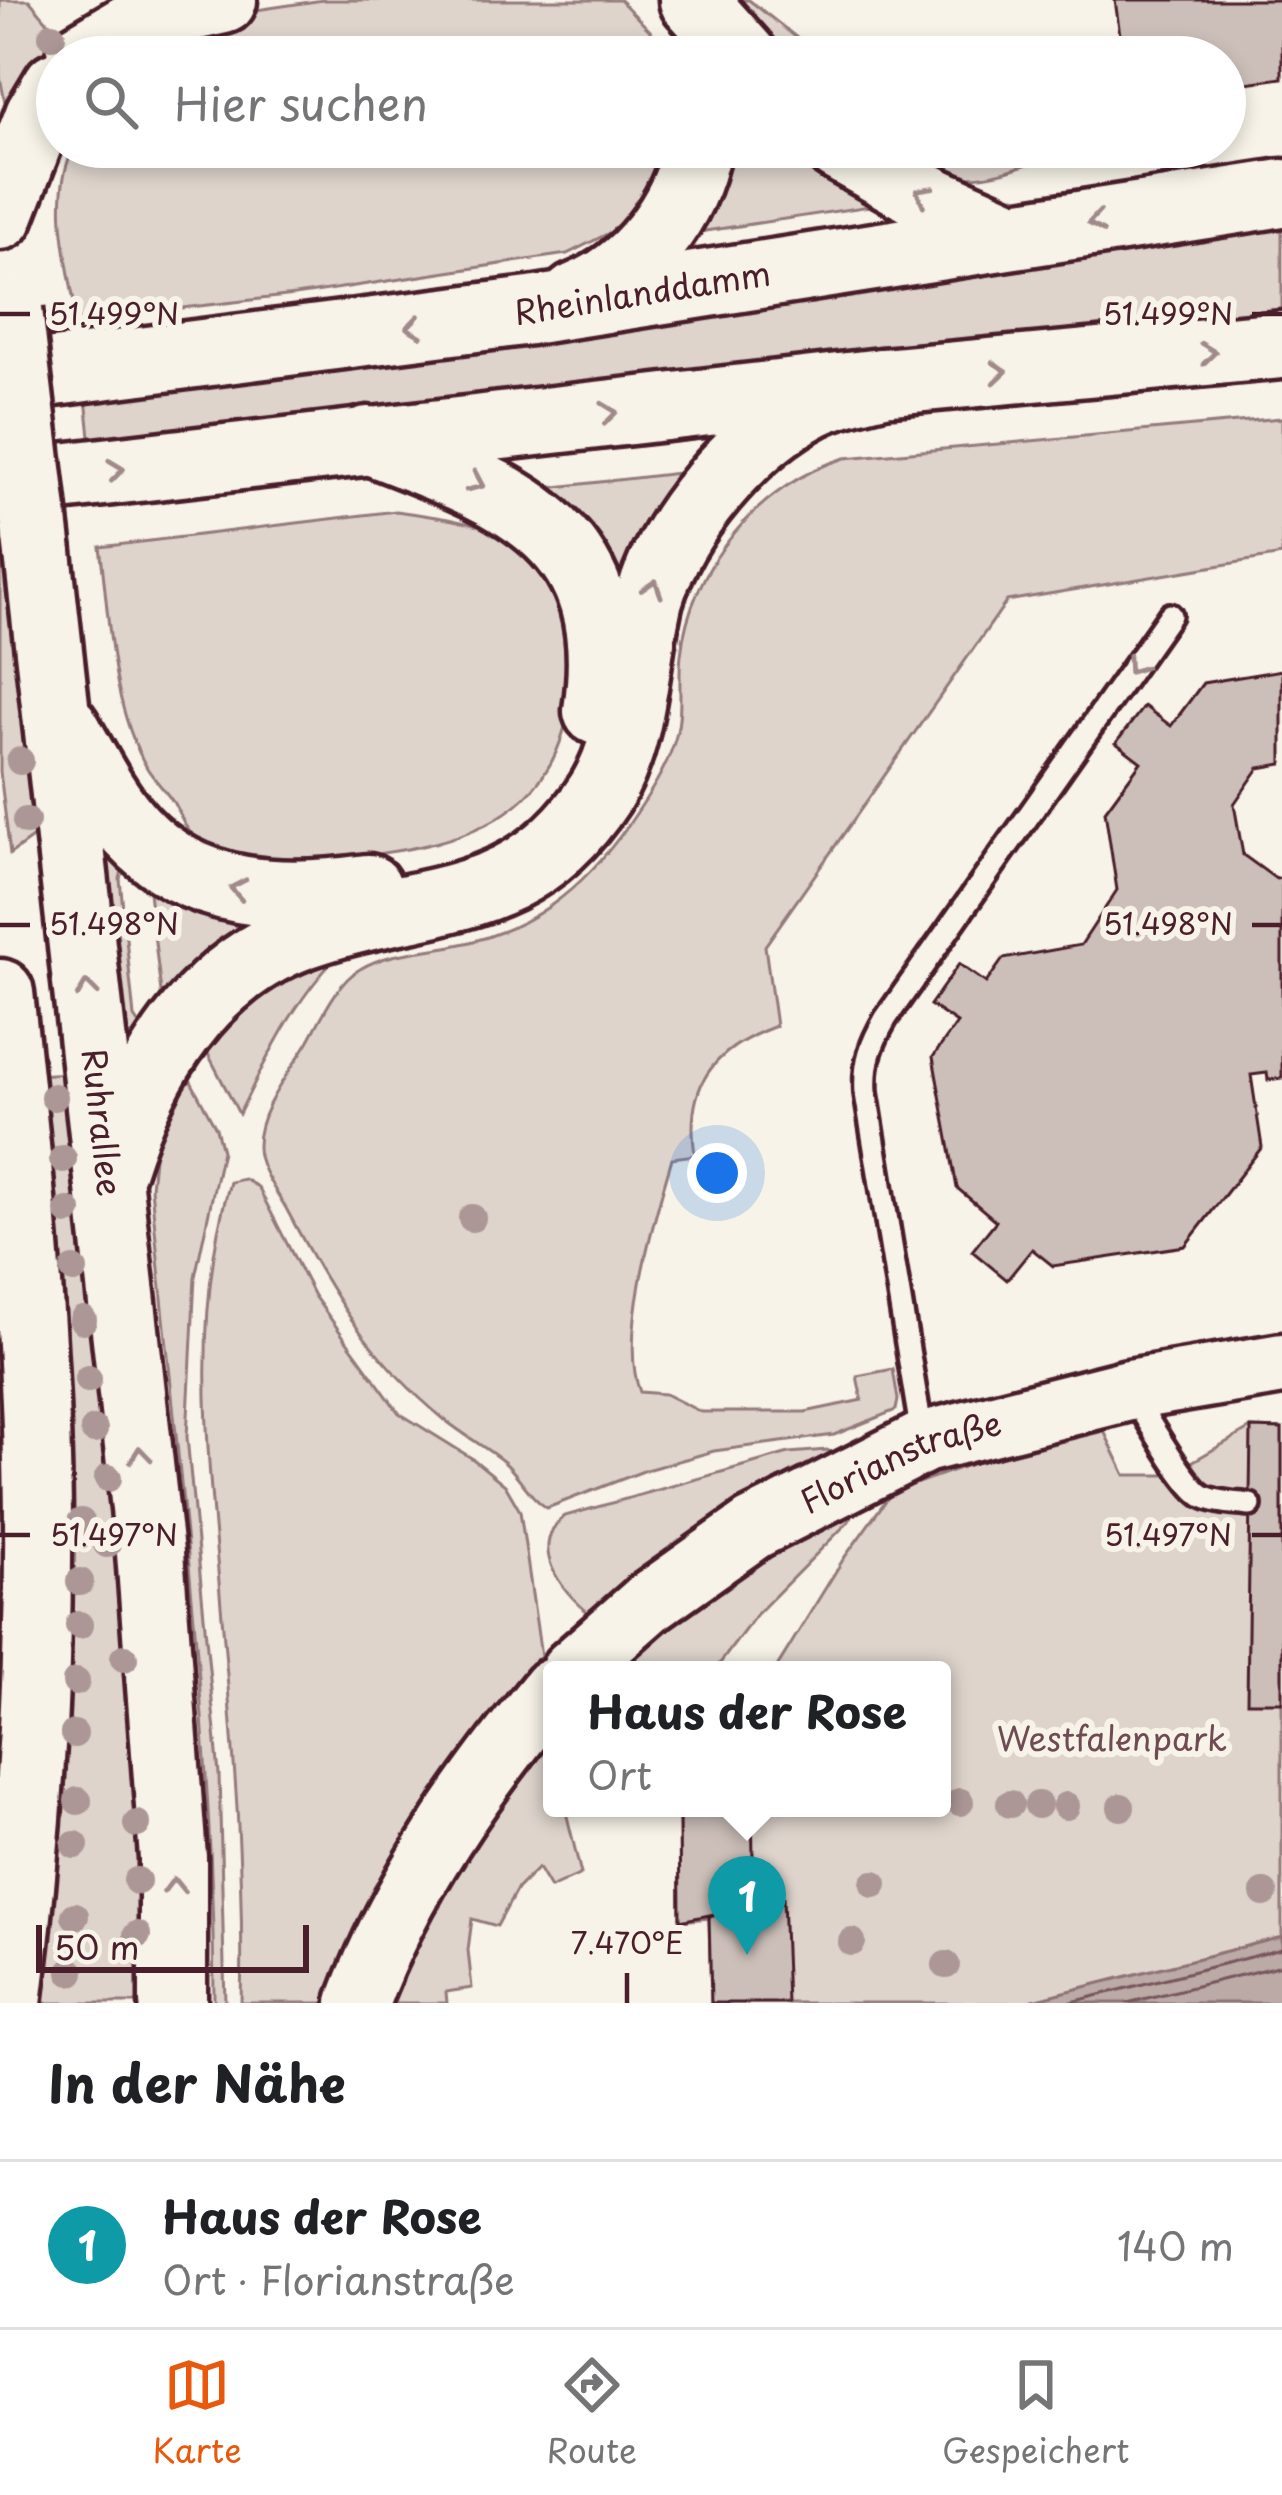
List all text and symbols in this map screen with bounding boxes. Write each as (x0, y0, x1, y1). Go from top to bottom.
search box (36, 36, 1246, 168)
text: Hier suchen (174, 68, 428, 136)
icon: search (78, 69, 144, 135)
one-way arrow (913, 186, 935, 209)
one-way arrow (1087, 208, 1106, 234)
street label: Rheinlanddamm (511, 247, 774, 336)
text: 51.499°N (49, 290, 179, 335)
text: 51.499°N (1103, 290, 1233, 335)
one-way arrow (404, 314, 424, 340)
one-way arrow (1198, 340, 1217, 366)
one-way arrow (990, 360, 1009, 385)
one-way arrow (599, 400, 619, 426)
one-way arrow (106, 458, 126, 484)
one-way arrow (464, 469, 486, 493)
one-way arrow (639, 578, 664, 599)
one-way arrow (1126, 653, 1148, 675)
one-way arrow (228, 878, 248, 903)
text: 51.498°N (49, 900, 179, 945)
text: 51.498°N (1103, 900, 1233, 945)
one-way arrow (75, 979, 101, 999)
street label: Ruhrallee (71, 1046, 137, 1199)
your location (687, 1143, 747, 1203)
street label: Florianstraße (790, 1396, 1006, 1524)
one-way arrow (128, 1446, 153, 1465)
text: 51.497°N (50, 1511, 178, 1556)
text: 51.497°N (1104, 1511, 1232, 1556)
popup (543, 1661, 951, 1817)
text: Haus der Rose (587, 1676, 907, 1744)
park label: Westfalenpark (997, 1712, 1227, 1762)
text: Ort (587, 1744, 652, 1803)
pin: 1 (708, 1856, 786, 1955)
one-way arrow (161, 1876, 187, 1895)
scale bar (36, 1919, 309, 1972)
text: 7.470°E (570, 1919, 684, 1964)
text: 50 m (54, 1921, 140, 1971)
text: In der Nähe (48, 2043, 345, 2120)
text: Haus der Rose (162, 2181, 482, 2249)
text: 1 (78, 2215, 96, 2274)
text: 140 m (1117, 2215, 1234, 2274)
text: Ort · Florianstraße (162, 2249, 515, 2308)
tab: Karte (152, 2352, 242, 2474)
tab: Route (547, 2352, 637, 2474)
tab: Gespeichert (942, 2352, 1130, 2474)

